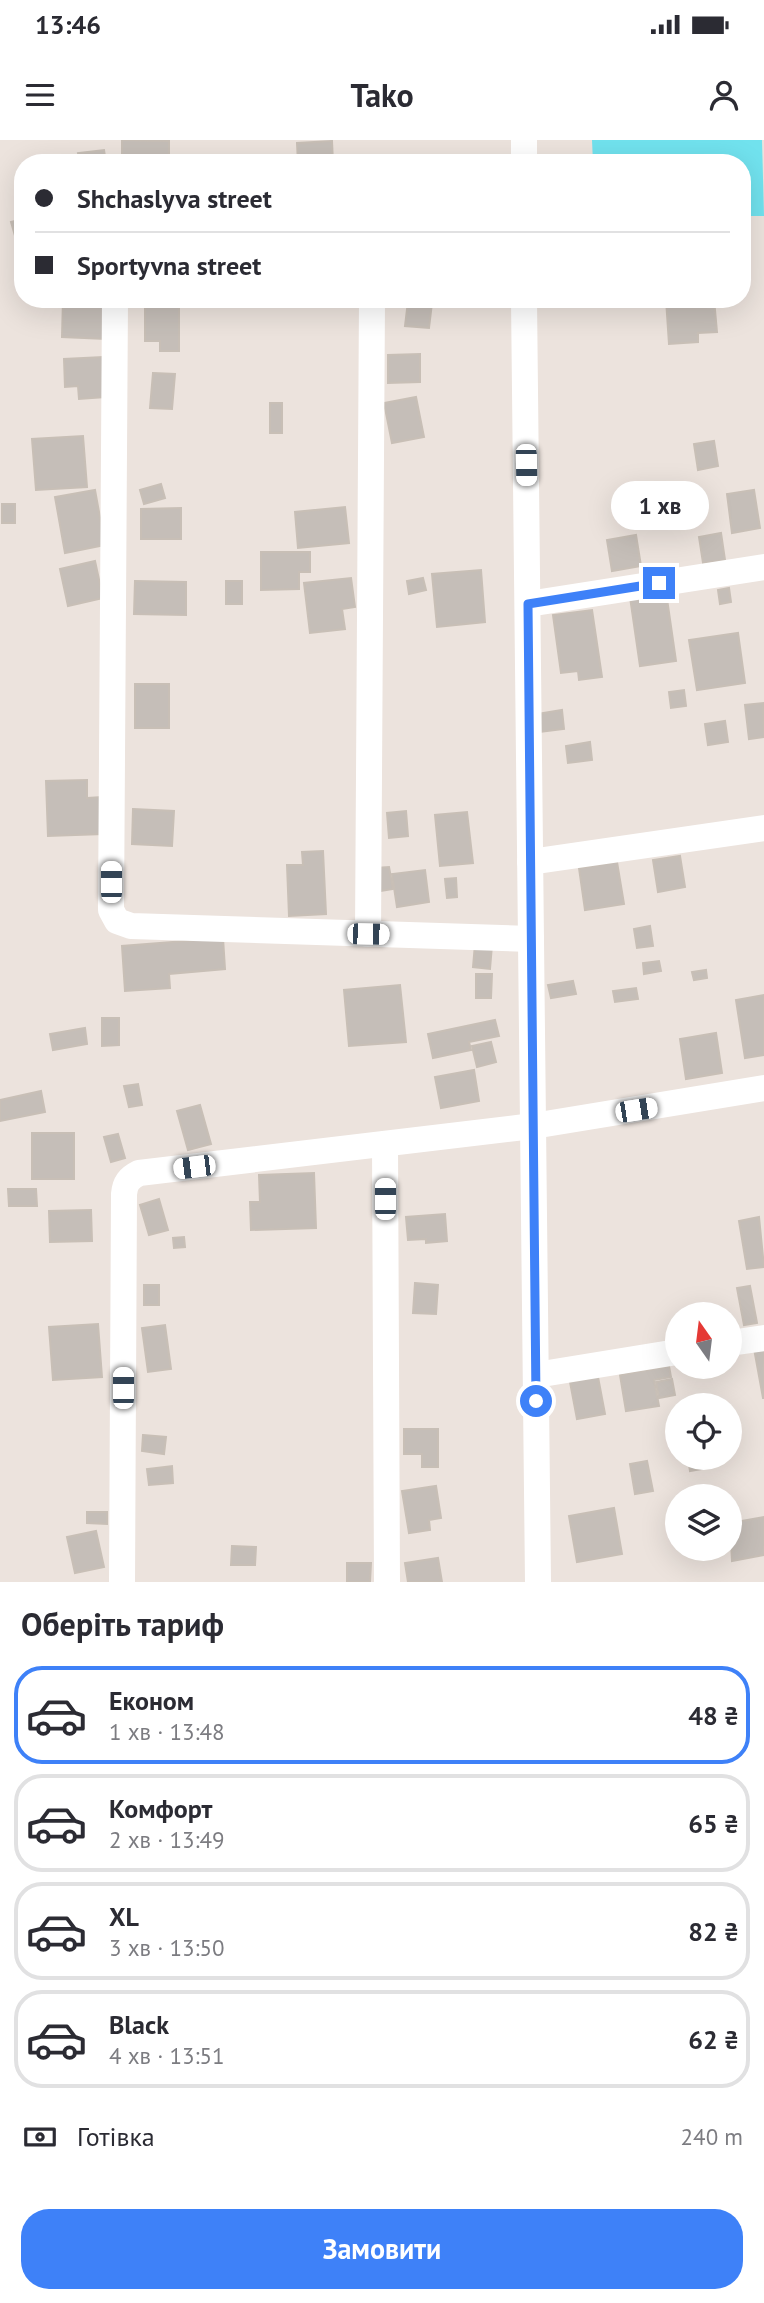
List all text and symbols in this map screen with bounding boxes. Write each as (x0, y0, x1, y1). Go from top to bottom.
text: 13:46 (35, 8, 101, 41)
text: Tako (350, 74, 414, 116)
icon: menu (21, 76, 59, 114)
icon: person (705, 76, 743, 114)
text: Shchaslyva street (77, 182, 272, 215)
text: Sportyvna street (77, 249, 261, 282)
car (516, 444, 537, 486)
callout: 1 хв (610, 482, 708, 530)
text: 1 хв (639, 491, 681, 520)
route end (643, 567, 675, 599)
car (101, 861, 122, 903)
car (347, 923, 390, 945)
car (614, 1096, 659, 1124)
car (172, 1154, 217, 1180)
car (375, 1178, 396, 1220)
north arrow (665, 1302, 742, 1379)
map controls (665, 1302, 742, 1561)
car (113, 1367, 134, 1409)
route start (520, 1385, 552, 1417)
button: locate (665, 1393, 742, 1470)
button: layers (665, 1484, 742, 1561)
text: Оберіть тариф (21, 1603, 224, 1645)
icon: car (25, 1684, 88, 1747)
text: Економ (109, 1684, 194, 1717)
text: 48 ₴ (688, 1699, 739, 1732)
text: 1 хв · 13:48 (109, 1717, 225, 1746)
icon: car (25, 1792, 88, 1855)
text: Комфорт (109, 1792, 212, 1825)
text: 65 ₴ (688, 1807, 739, 1840)
text: 2 хв · 13:49 (109, 1825, 225, 1854)
icon: car (25, 1900, 88, 1963)
text: XL (109, 1900, 139, 1933)
text: 82 ₴ (688, 1915, 739, 1948)
text: 3 хв · 13:50 (109, 1933, 225, 1962)
icon: car (25, 2008, 88, 2071)
text: Black (109, 2008, 169, 2041)
text: 62 ₴ (688, 2023, 739, 2056)
text: 4 хв · 13:51 (109, 2041, 225, 2070)
icon: cash (21, 2118, 59, 2156)
text: Готівка (77, 2120, 155, 2153)
text: 240 m (681, 2122, 743, 2151)
button: Замовити (21, 2209, 743, 2289)

